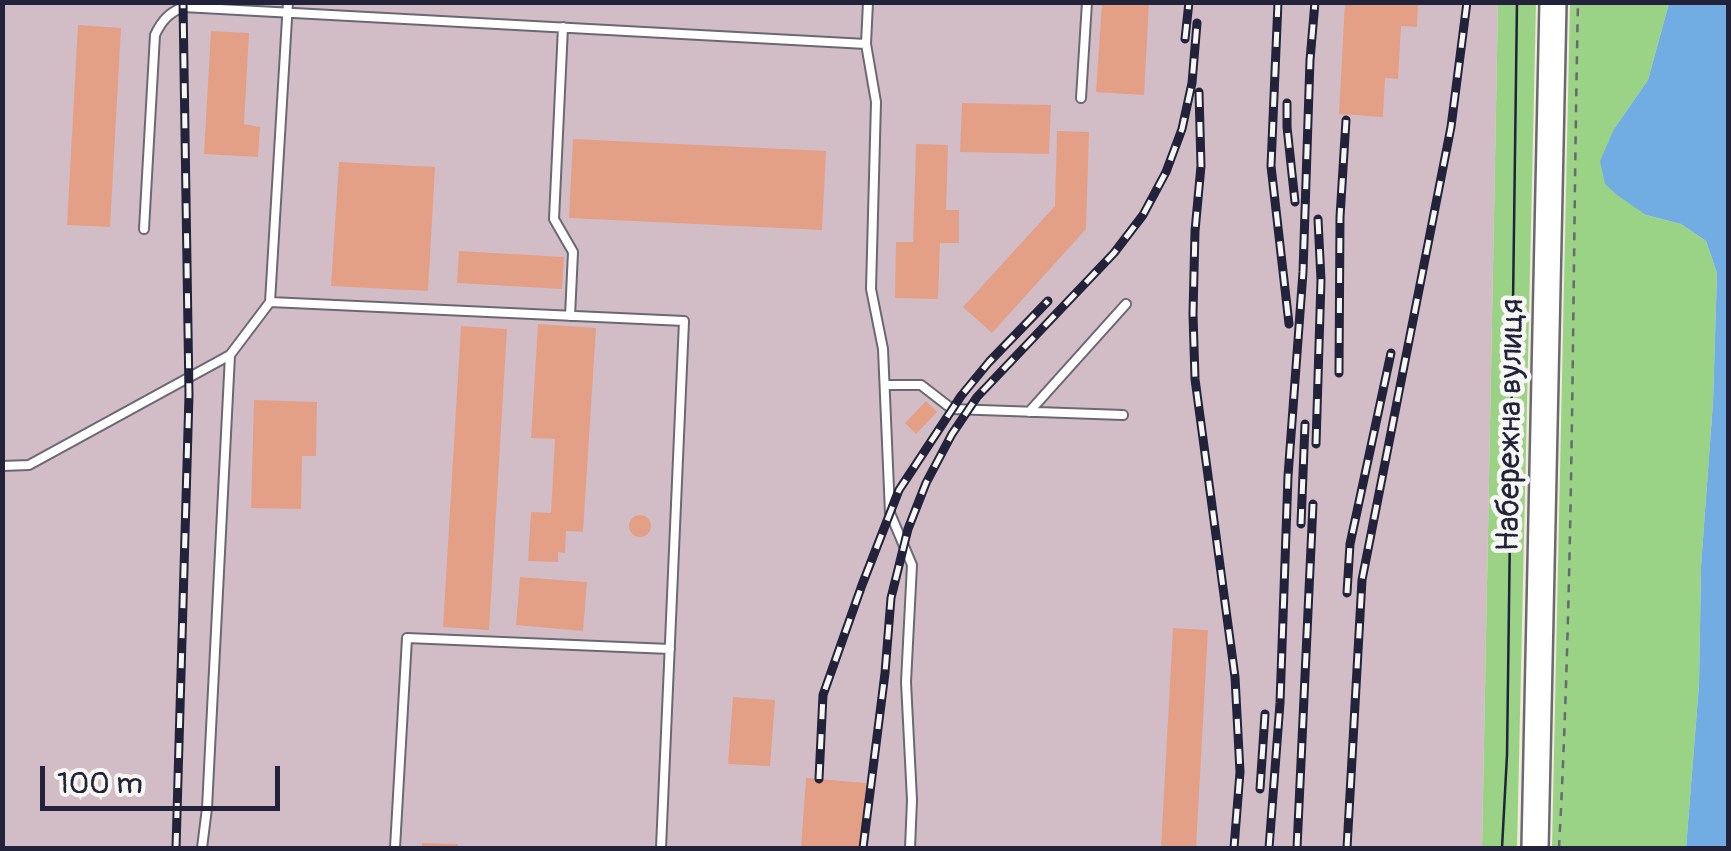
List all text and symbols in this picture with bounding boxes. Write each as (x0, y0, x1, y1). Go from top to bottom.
street label: Набережна вулиця (1491, 298, 1533, 552)
scale bar (45, 746, 285, 808)
text: 100 m (57, 765, 143, 802)

